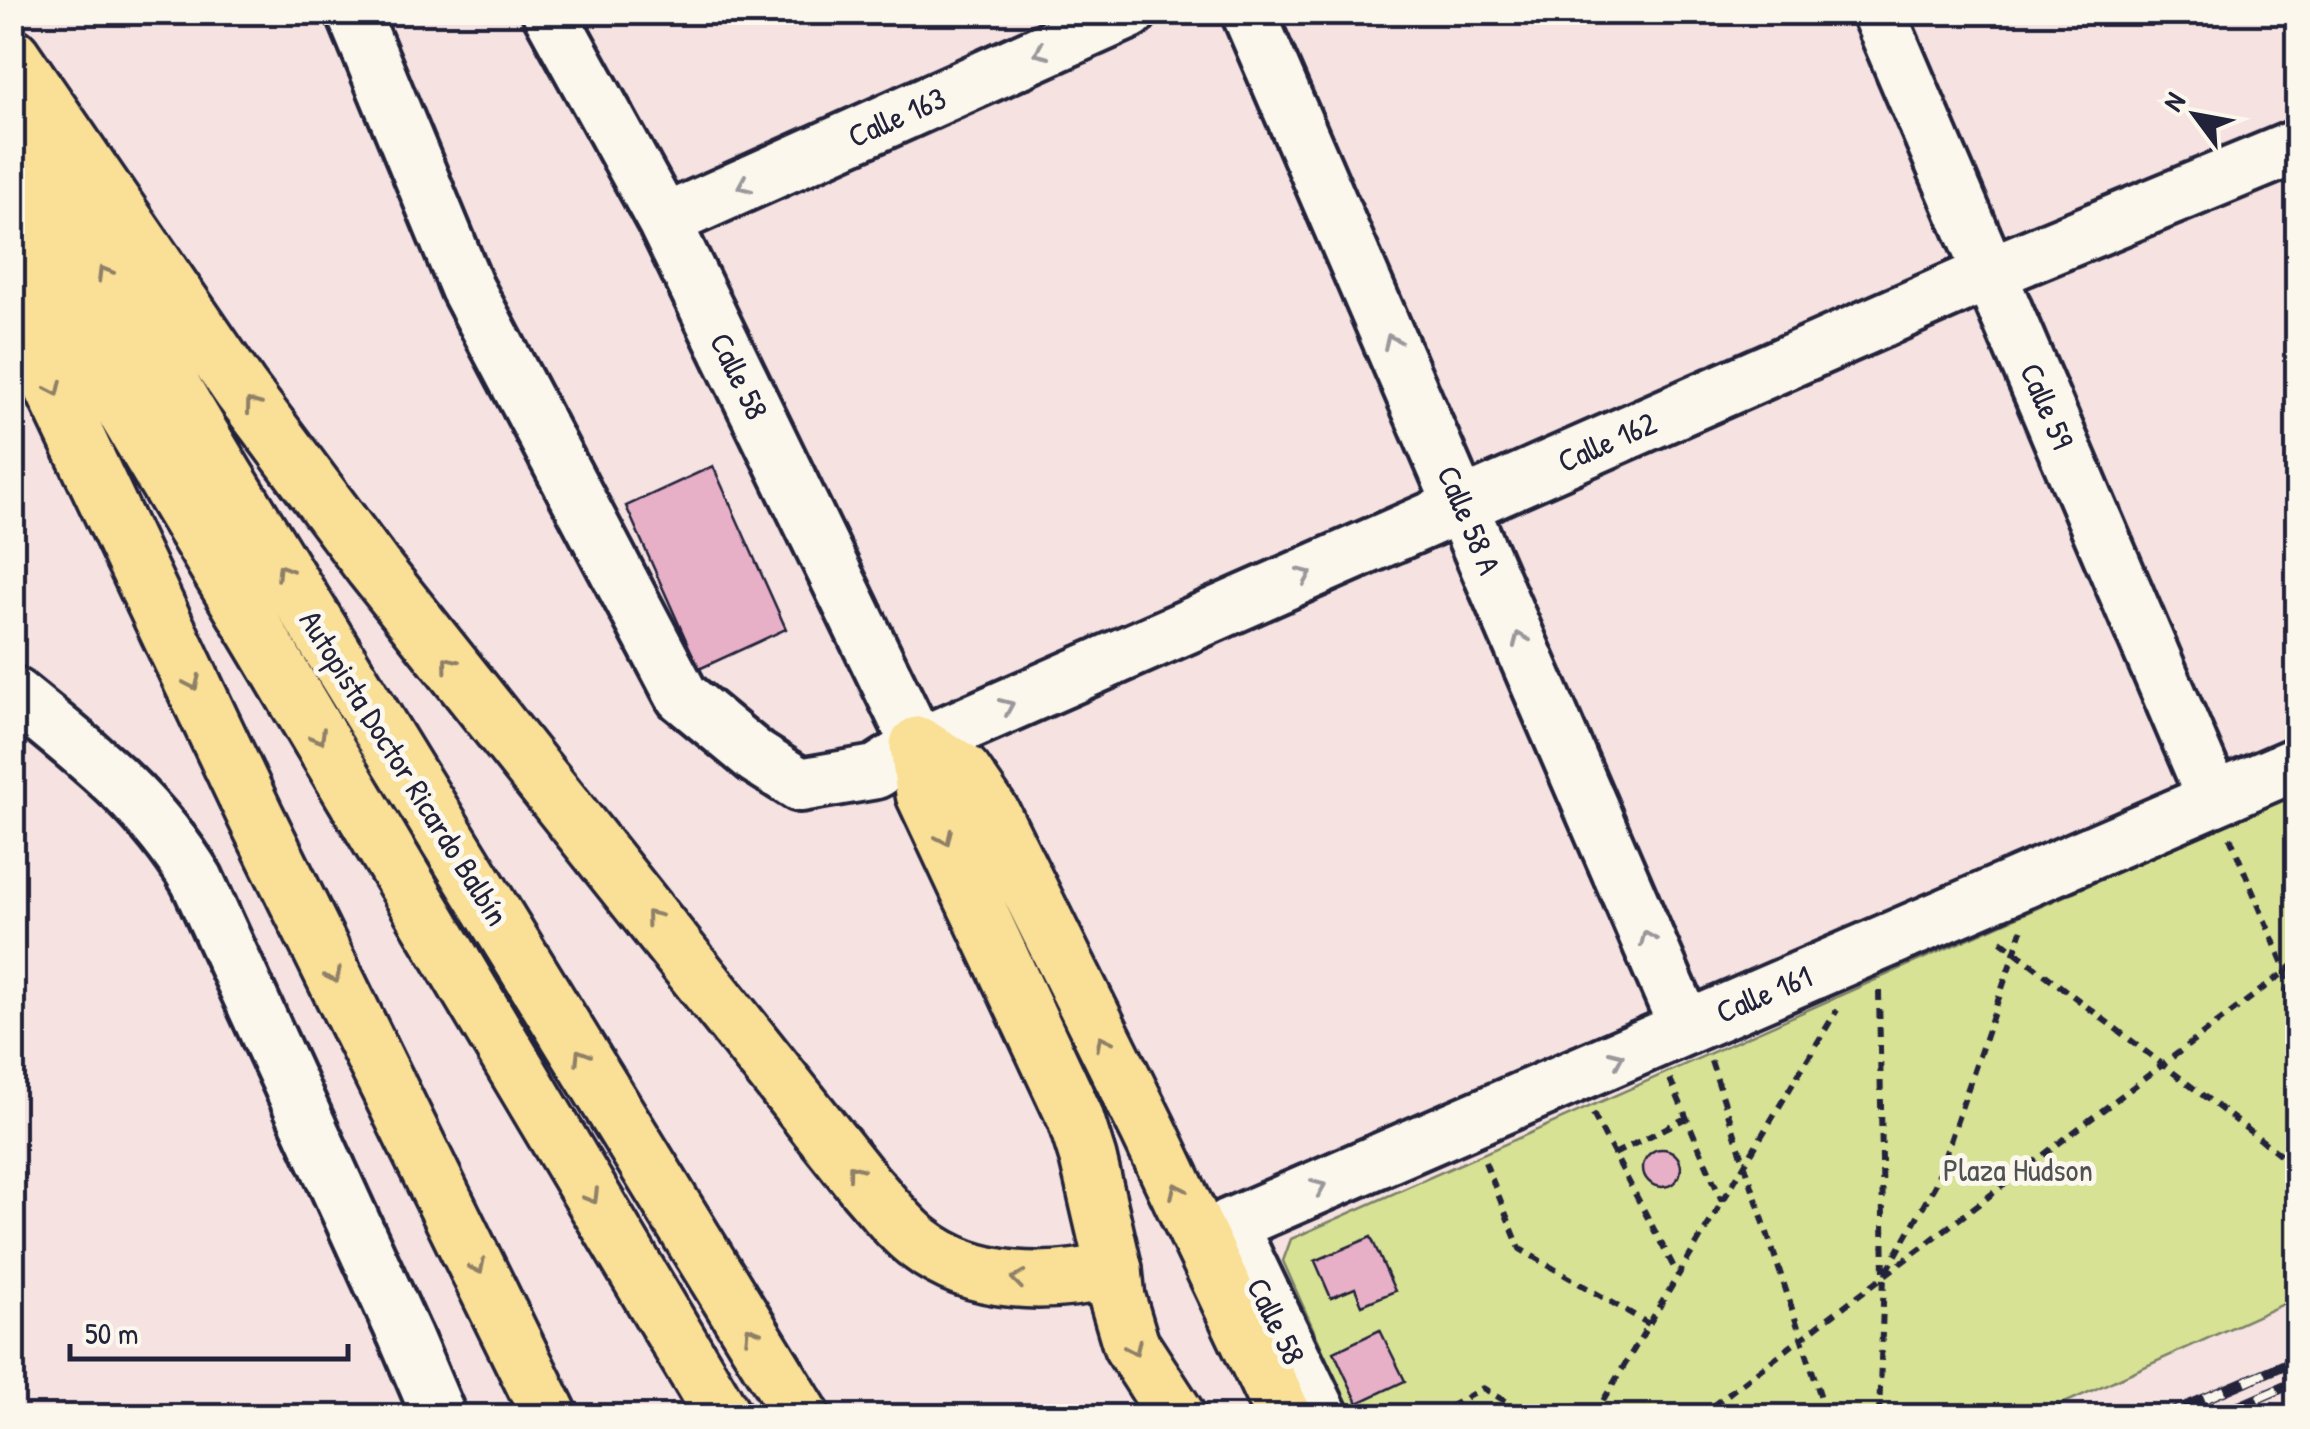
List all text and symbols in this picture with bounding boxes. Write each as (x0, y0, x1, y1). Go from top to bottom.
one-way arrow (1033, 40, 1051, 60)
north arrow (2145, 65, 2245, 165)
street label: Calle 163 (841, 76, 952, 157)
text: N (2154, 85, 2194, 118)
one-way arrow (736, 173, 754, 193)
one-way arrow (97, 266, 116, 284)
street label: Calle 58 (700, 325, 779, 426)
one-way arrow (1383, 333, 1403, 351)
street label: Calle 59 (2010, 356, 2085, 455)
one-way arrow (43, 379, 63, 397)
one-way arrow (246, 398, 263, 416)
street label: Calle 162 (1551, 401, 1663, 482)
street label: Calle 58 A (1427, 459, 1512, 581)
one-way arrow (276, 563, 295, 581)
one-way arrow (1295, 567, 1313, 587)
street label: Autopista Doctor Ricardo Balbín (290, 602, 519, 934)
one-way arrow (1512, 631, 1532, 649)
one-way arrow (444, 656, 461, 674)
one-way arrow (181, 673, 201, 691)
one-way arrow (997, 698, 1015, 718)
one-way arrow (307, 726, 326, 744)
one-way arrow (933, 828, 953, 846)
one-way arrow (646, 910, 664, 928)
one-way arrow (1639, 931, 1659, 948)
street label: Calle 161 (1709, 954, 1818, 1033)
one-way arrow (322, 965, 342, 983)
one-way arrow (1095, 1034, 1115, 1052)
one-way arrow (574, 1049, 593, 1067)
one-way arrow (1607, 1050, 1625, 1070)
park label: Plaza Hudson (1943, 1148, 2093, 1191)
one-way arrow (849, 1164, 866, 1182)
one-way arrow (1309, 1179, 1327, 1199)
one-way arrow (1169, 1182, 1189, 1200)
one-way arrow (580, 1186, 599, 1204)
one-way arrow (465, 1257, 485, 1275)
one-way arrow (1010, 1270, 1026, 1291)
street label: Calle 58 (1237, 1270, 1316, 1371)
scale bar (70, 1299, 348, 1361)
text: 50 m (85, 1313, 138, 1353)
one-way arrow (744, 1326, 763, 1344)
one-way arrow (1122, 1337, 1142, 1355)

